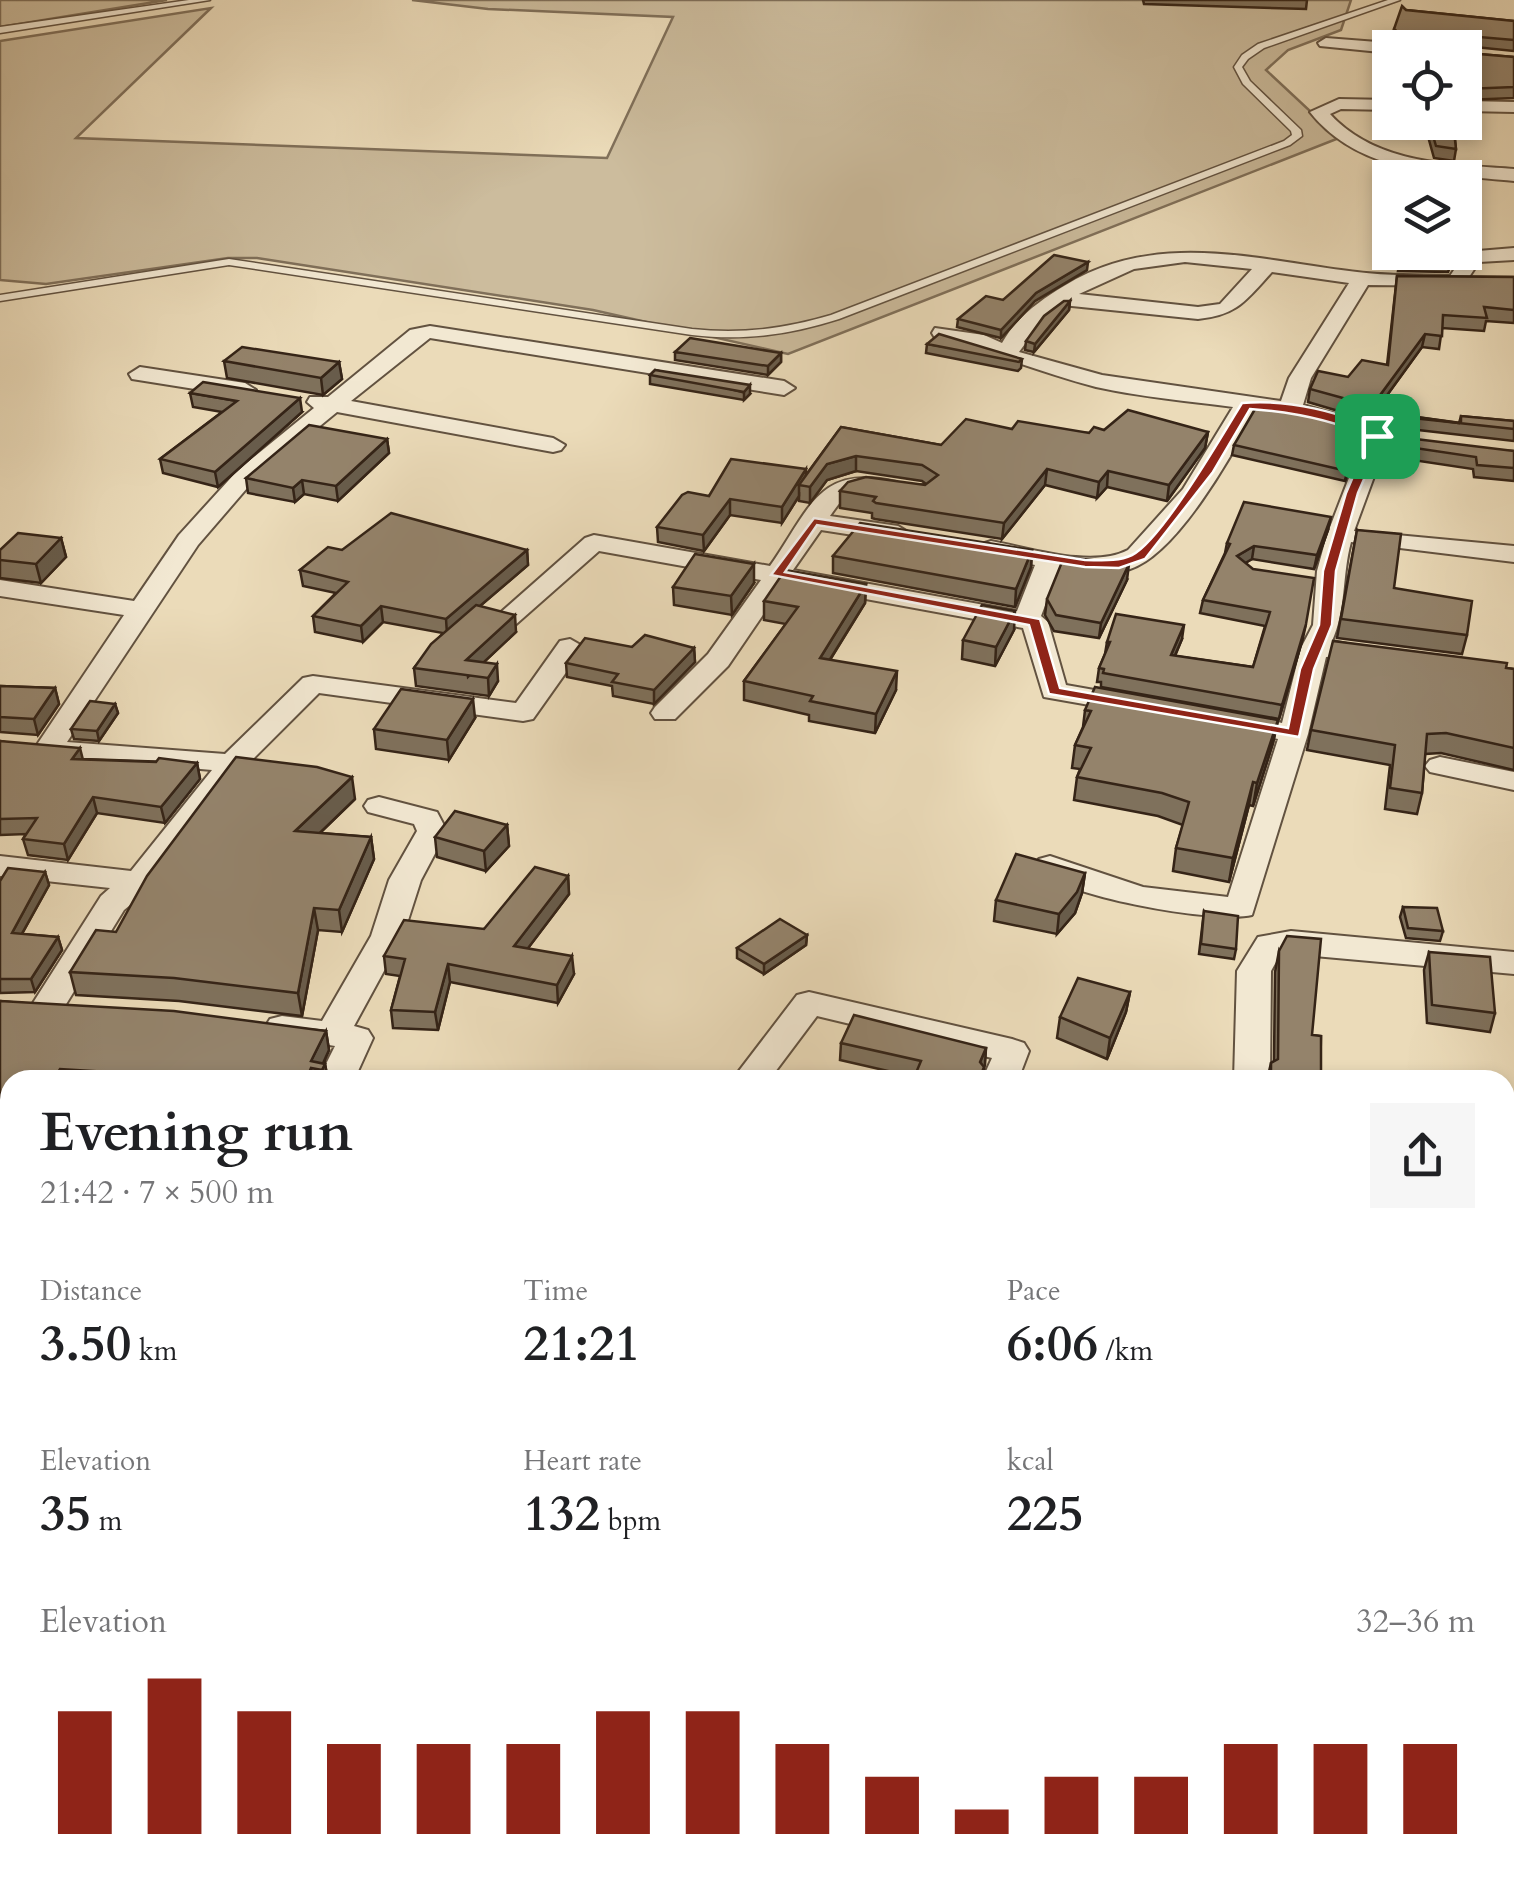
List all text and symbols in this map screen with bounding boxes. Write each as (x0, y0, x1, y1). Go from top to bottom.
map controls (1372, 30, 1482, 270)
button: locate (1372, 30, 1482, 140)
button: layers (1372, 160, 1482, 270)
pin (1335, 394, 1420, 479)
icon: arrive (1350, 409, 1405, 464)
text: Evening run (40, 1096, 353, 1170)
button: share (1370, 1103, 1475, 1208)
text: 21:42 · 7 × 500 m (40, 1171, 274, 1215)
text: Distance (40, 1272, 142, 1310)
text: Time (523, 1272, 588, 1310)
text: Pace (1007, 1272, 1061, 1310)
text: 3.50 (40, 1310, 131, 1378)
text: 21:21 (523, 1310, 640, 1378)
text: 6:06 (1007, 1310, 1098, 1378)
text: km (131, 1332, 178, 1370)
text: /km (1098, 1332, 1153, 1370)
text: Elevation (40, 1442, 151, 1480)
text: Heart rate (523, 1442, 642, 1480)
text: kcal (1007, 1442, 1054, 1480)
text: 35 (40, 1480, 91, 1548)
text: 132 (523, 1480, 600, 1548)
text: 225 (1007, 1480, 1084, 1548)
text: m (91, 1502, 122, 1540)
text: bpm (600, 1502, 661, 1540)
text: Elevation (40, 1600, 167, 1644)
text: 32–36 m (1356, 1600, 1475, 1644)

